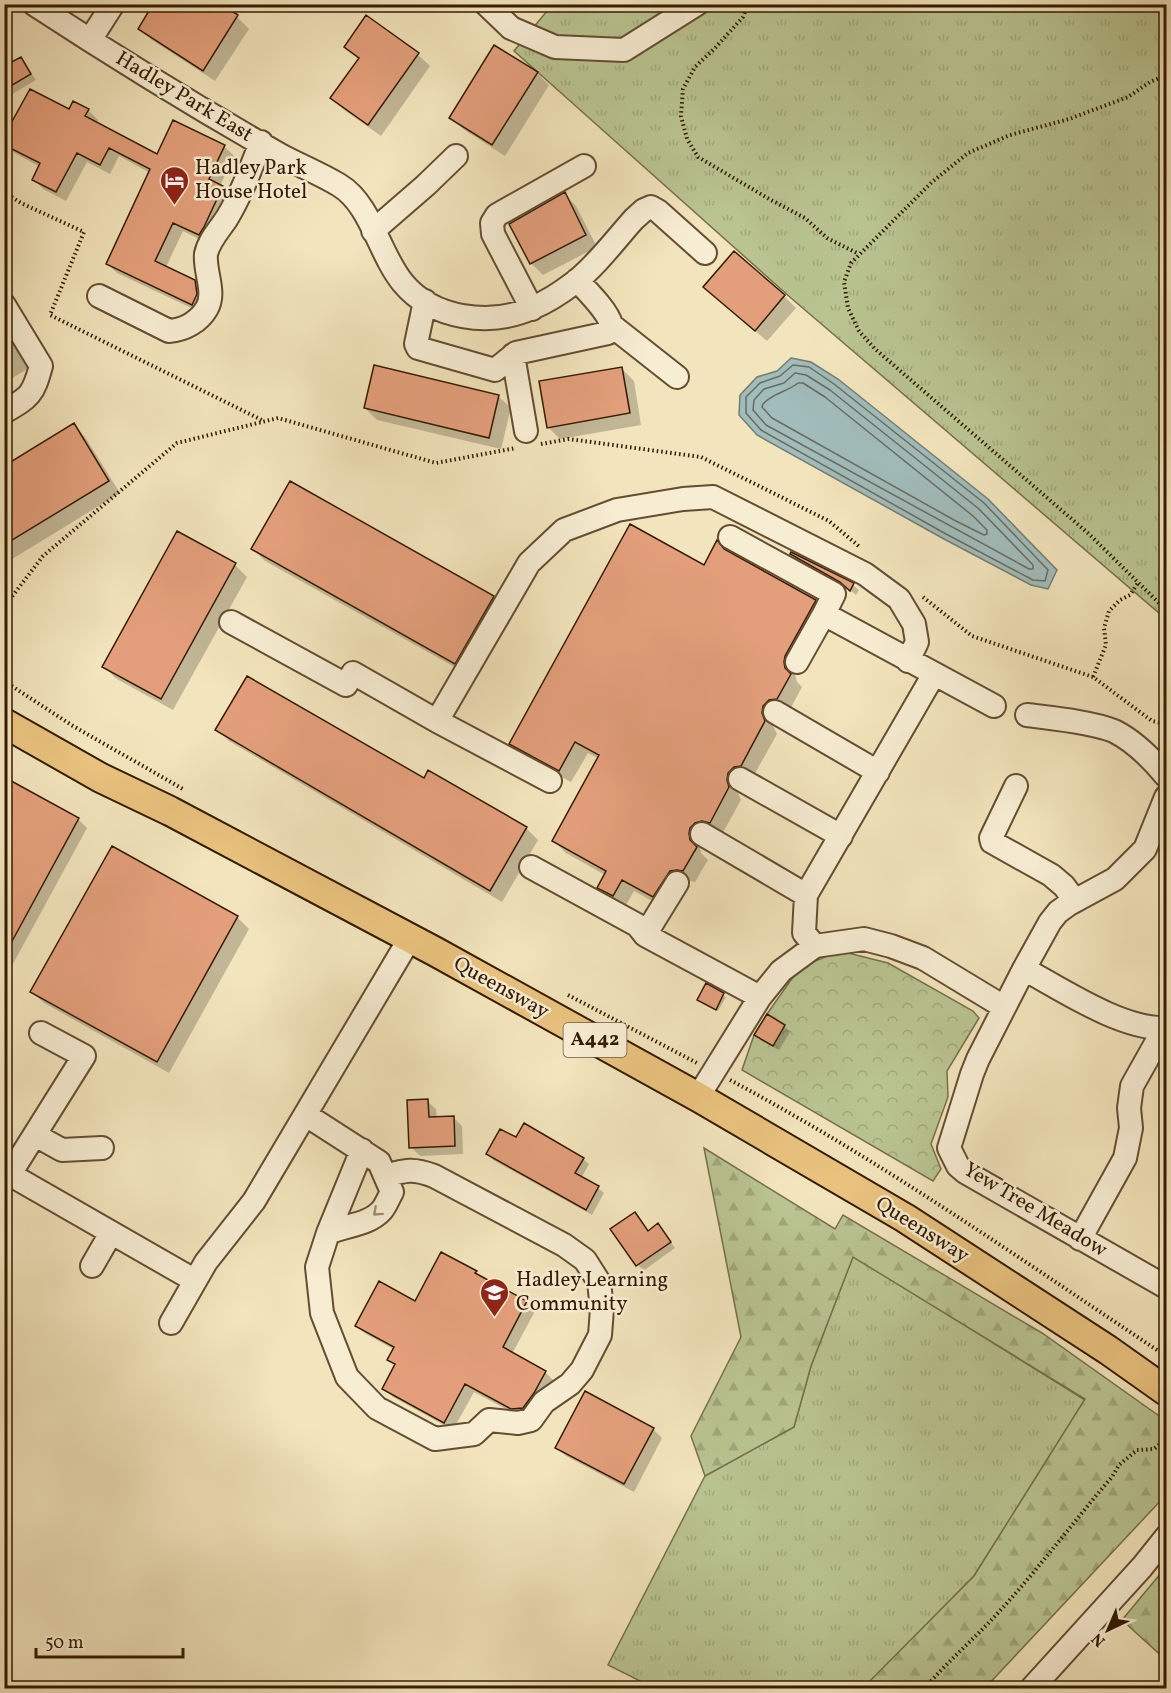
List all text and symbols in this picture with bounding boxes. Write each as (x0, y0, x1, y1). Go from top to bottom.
street label: Hadley Park East (110, 44, 258, 150)
place label: Hadley Park House Hotel (195, 154, 308, 207)
hotel icon: Hadley Park House Hotel (158, 164, 190, 206)
street label: Queensway (448, 950, 555, 1027)
road number: A442 (564, 1023, 626, 1057)
street label: Yew Tree Meadow (958, 1156, 1112, 1264)
street label: Queensway (870, 1190, 975, 1271)
one-way arrow (372, 1205, 383, 1216)
place label: Hadley Learning Community (516, 1266, 668, 1319)
school or university icon: Hadley Learning Community (479, 1276, 511, 1318)
north arrow (1078, 1600, 1138, 1660)
scale bar (36, 1621, 183, 1659)
text: N (1087, 1627, 1111, 1651)
text: 50 m (45, 1631, 84, 1656)

